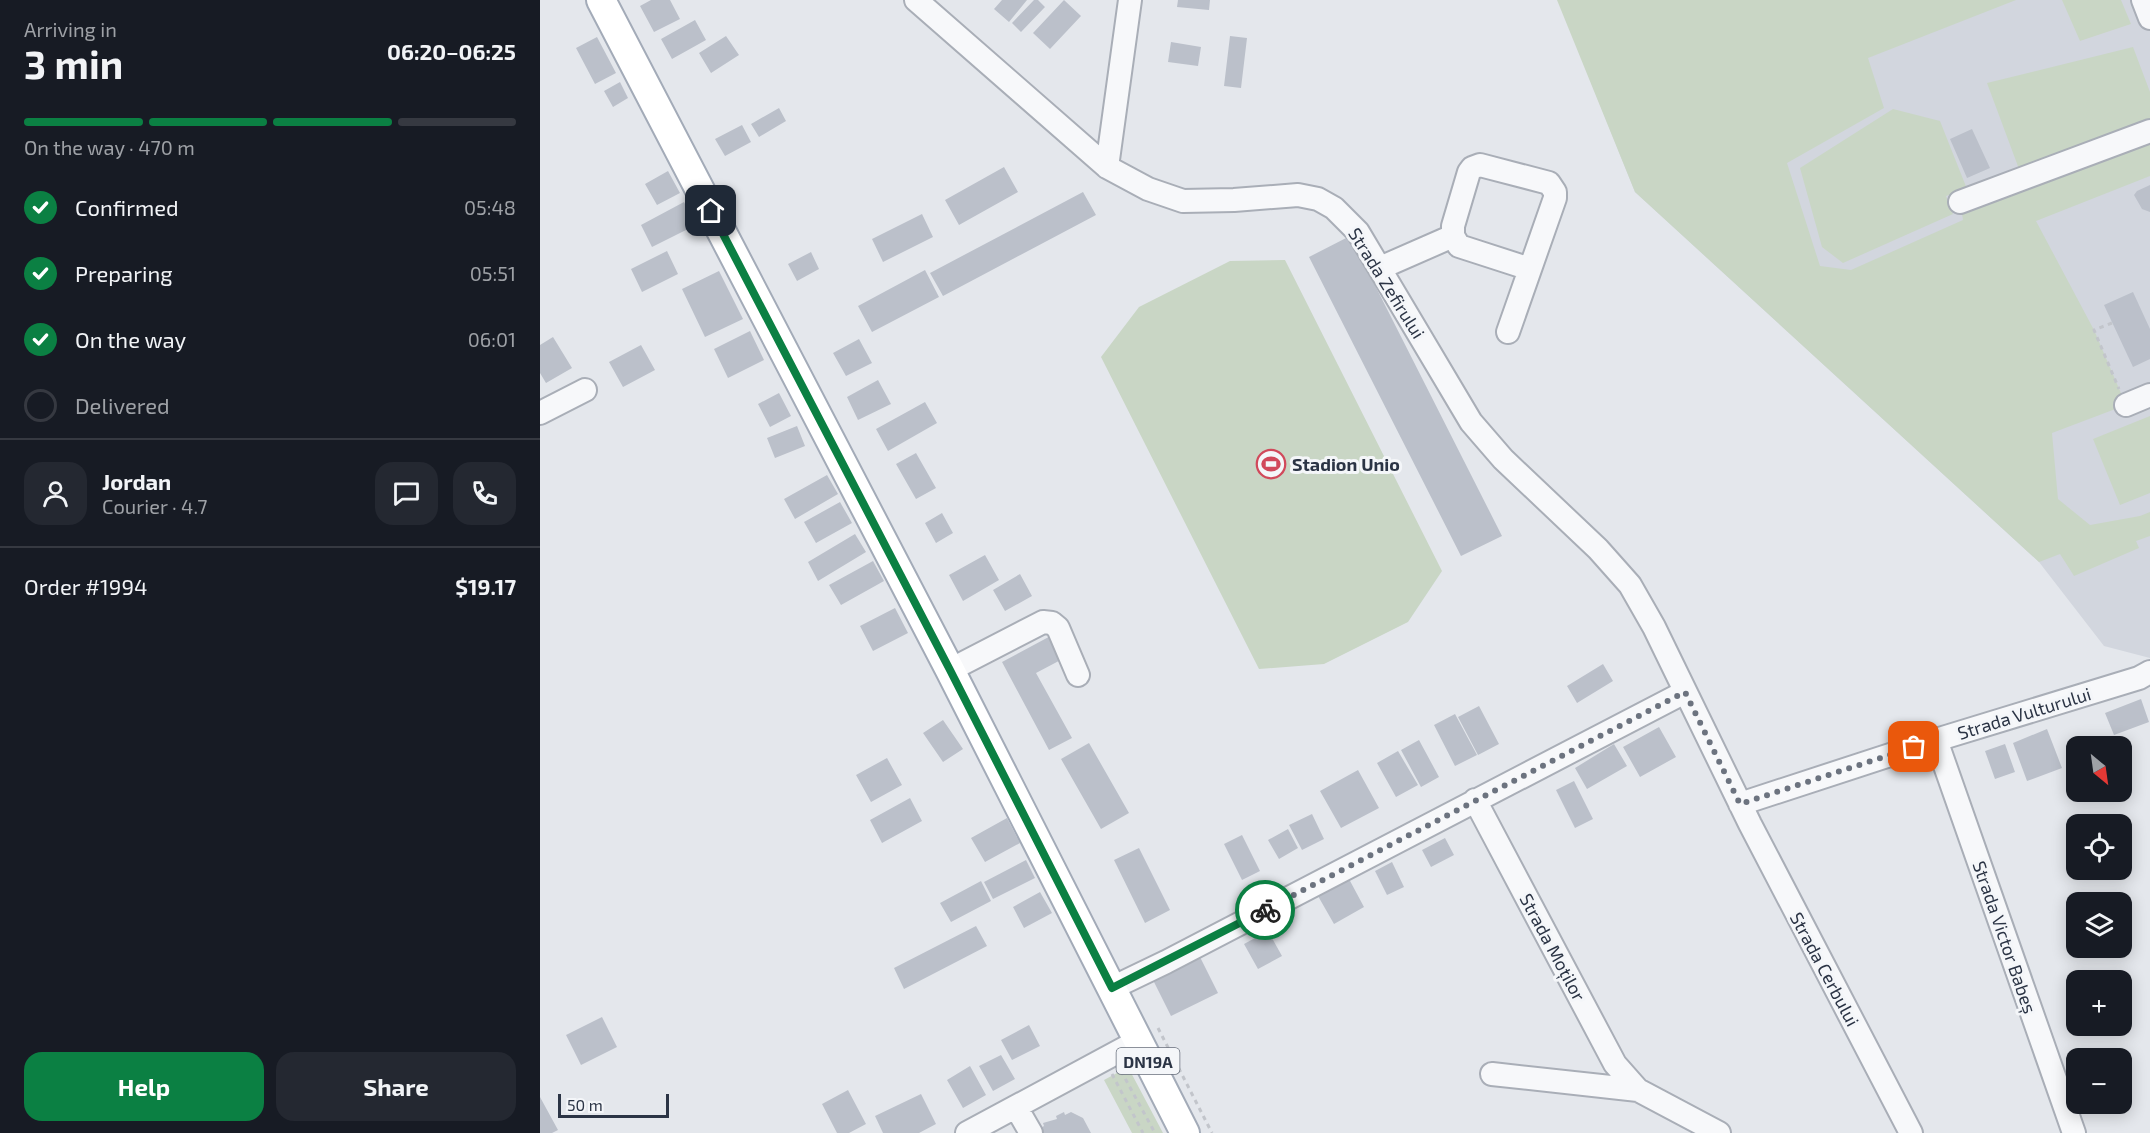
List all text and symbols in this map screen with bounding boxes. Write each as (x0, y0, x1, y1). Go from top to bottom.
text: Arriving in (24, 17, 117, 41)
text: 06:20–06:25 (387, 38, 516, 64)
text: 3 min (24, 40, 123, 87)
text: On the way · 470 m (24, 135, 195, 159)
pin (685, 185, 736, 236)
icon: check (24, 191, 57, 224)
text: Confirmed (75, 194, 179, 220)
icon: home (694, 194, 727, 227)
text: 05:48 (464, 195, 516, 219)
street label: Strada Zefirului (1344, 224, 1430, 342)
icon: check (24, 257, 57, 290)
text: Preparing (75, 260, 173, 286)
text: 05:51 (470, 261, 516, 285)
icon: check (24, 323, 57, 356)
text: On the way (75, 326, 186, 352)
text: 06:01 (468, 327, 516, 351)
text: Delivered (75, 392, 170, 418)
sports icon: Stadion Unio (1255, 448, 1287, 480)
place label: Stadion Unio (1292, 453, 1400, 475)
button: person (24, 462, 87, 525)
button: chat (375, 462, 438, 525)
button: phone (453, 462, 516, 525)
text: Jordan (102, 468, 171, 494)
text: Courier · 4.7 (102, 494, 208, 518)
text: Order #1994 (24, 573, 148, 599)
text: $19.17 (455, 573, 516, 599)
street label: Strada Vulturului (1955, 682, 2093, 744)
pin (1888, 721, 1939, 772)
icon: bag (1897, 730, 1930, 763)
north arrow (2066, 736, 2132, 802)
map controls (2066, 736, 2132, 1114)
button: locate (2066, 814, 2132, 880)
street label: Strada Victor Babeș (1968, 858, 2041, 1017)
courier (1235, 880, 1295, 940)
street label: Strada Moților (1515, 890, 1590, 1005)
button: layers (2066, 892, 2132, 958)
icon: bike (1249, 894, 1282, 927)
street label: Strada Cerbului (1786, 908, 1864, 1030)
button: + (2066, 970, 2132, 1036)
road number: DN19A (1116, 1048, 1180, 1074)
button: − (2066, 1048, 2132, 1114)
button: Help (24, 1052, 264, 1121)
button: Share (276, 1052, 516, 1121)
scale bar (558, 1091, 669, 1118)
text: 50 m (567, 1095, 603, 1114)

